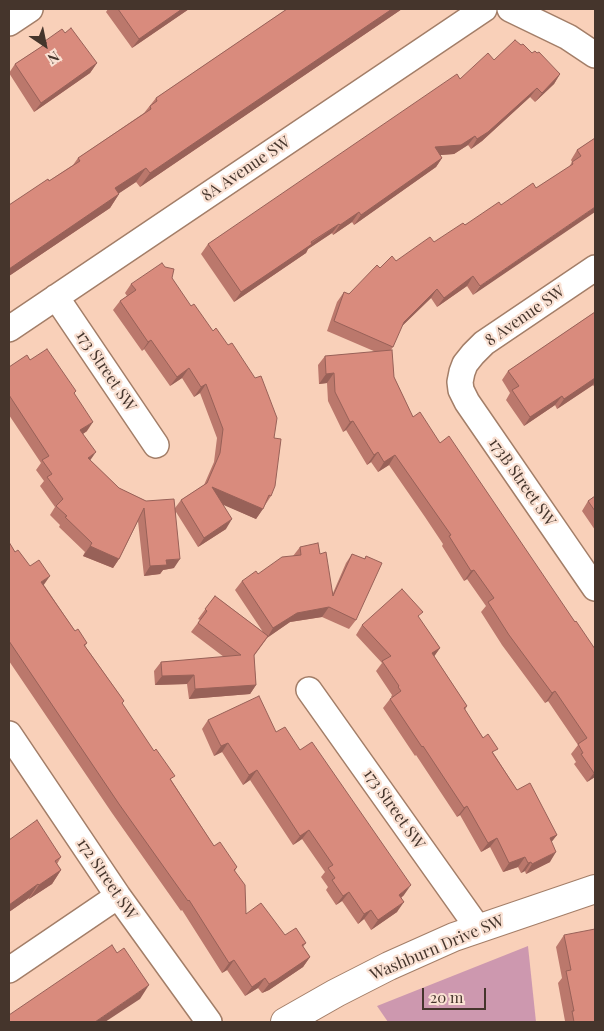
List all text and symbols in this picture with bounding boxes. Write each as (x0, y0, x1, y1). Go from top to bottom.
north arrow (20, 20, 70, 70)
text: N (44, 47, 63, 69)
street label: 8A Avenue SW (198, 132, 294, 206)
street label: 8 Avenue SW (482, 282, 568, 350)
street label: 173 Street SW (72, 327, 140, 415)
street label: 173B Street SW (484, 434, 560, 530)
street label: 173 Street SW (359, 765, 429, 853)
street label: 172 Street SW (73, 835, 141, 923)
street label: Washburn Drive SW (367, 911, 507, 985)
scale bar (424, 978, 488, 1010)
text: 20 m (430, 987, 463, 1007)

